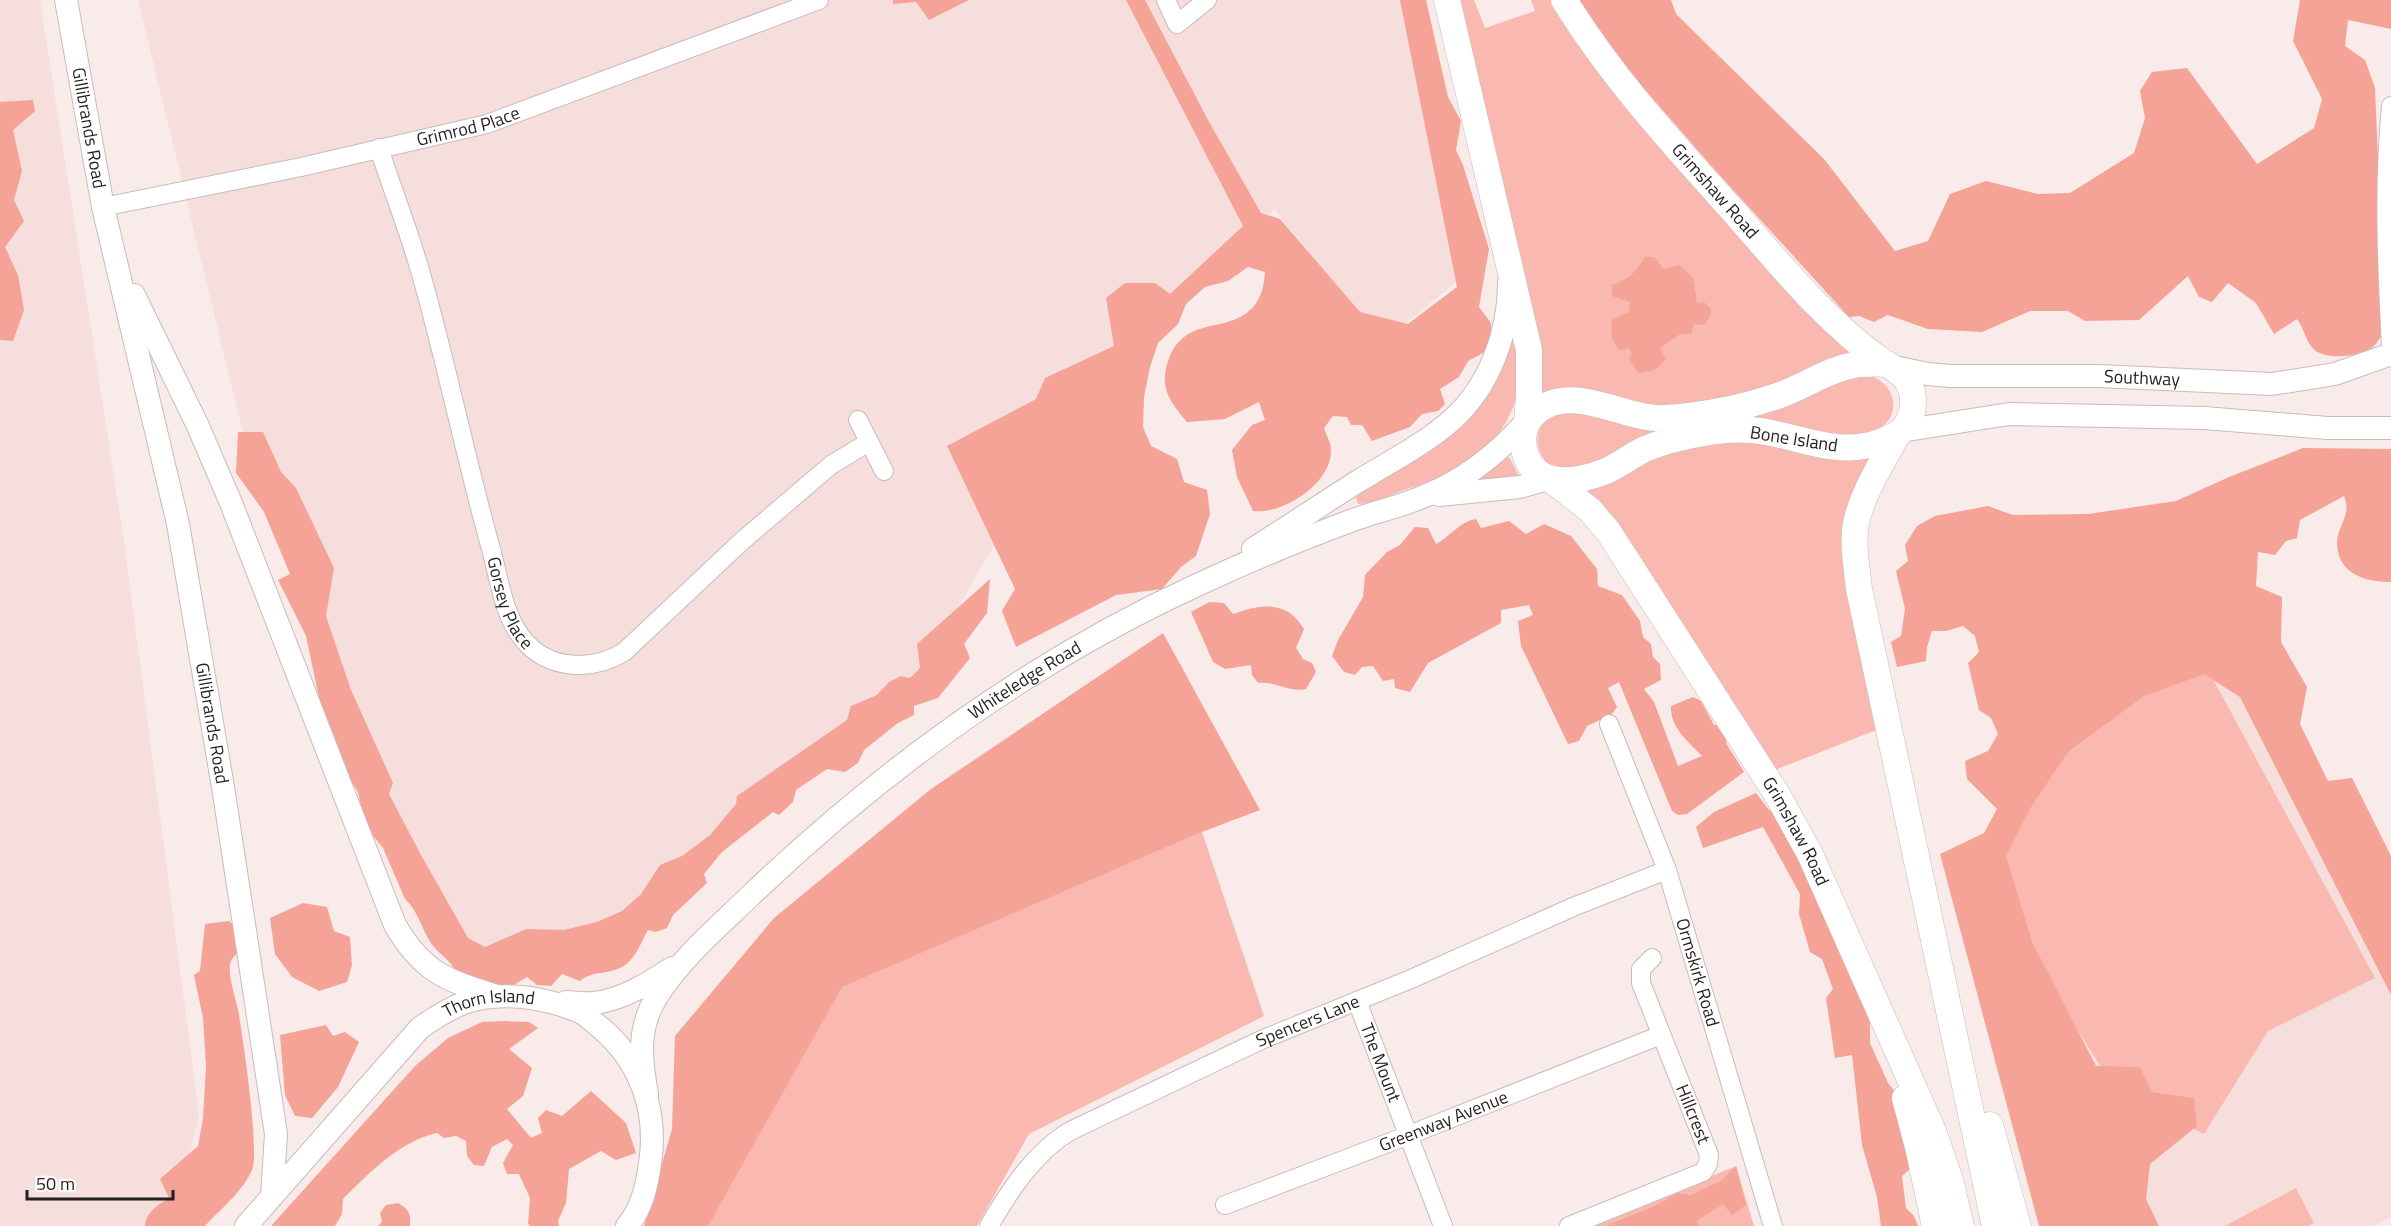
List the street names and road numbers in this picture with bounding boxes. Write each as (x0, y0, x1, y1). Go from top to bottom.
street label: Gillibrands Road (65, 65, 113, 191)
street label: Grimrod Place (414, 99, 524, 153)
street label: Grimshaw Road (1666, 137, 1766, 245)
street label: Southway (2103, 362, 2181, 393)
street label: Bone Island (1748, 418, 1840, 459)
street label: Gorsey Place (480, 554, 540, 655)
street label: Whiteledge Road (963, 634, 1086, 726)
street label: Gillibrands Road (189, 660, 236, 786)
street label: Grimshaw Road (1756, 771, 1836, 890)
street label: Ormskirk Road (1669, 915, 1727, 1030)
street label: Thorn Island (437, 982, 537, 1024)
street label: Spencers Lane (1251, 987, 1363, 1054)
street label: The Mount (1354, 1019, 1409, 1106)
street label: Hillcrest (1669, 1080, 1718, 1148)
street label: Greenway Avenue (1375, 1083, 1512, 1158)

